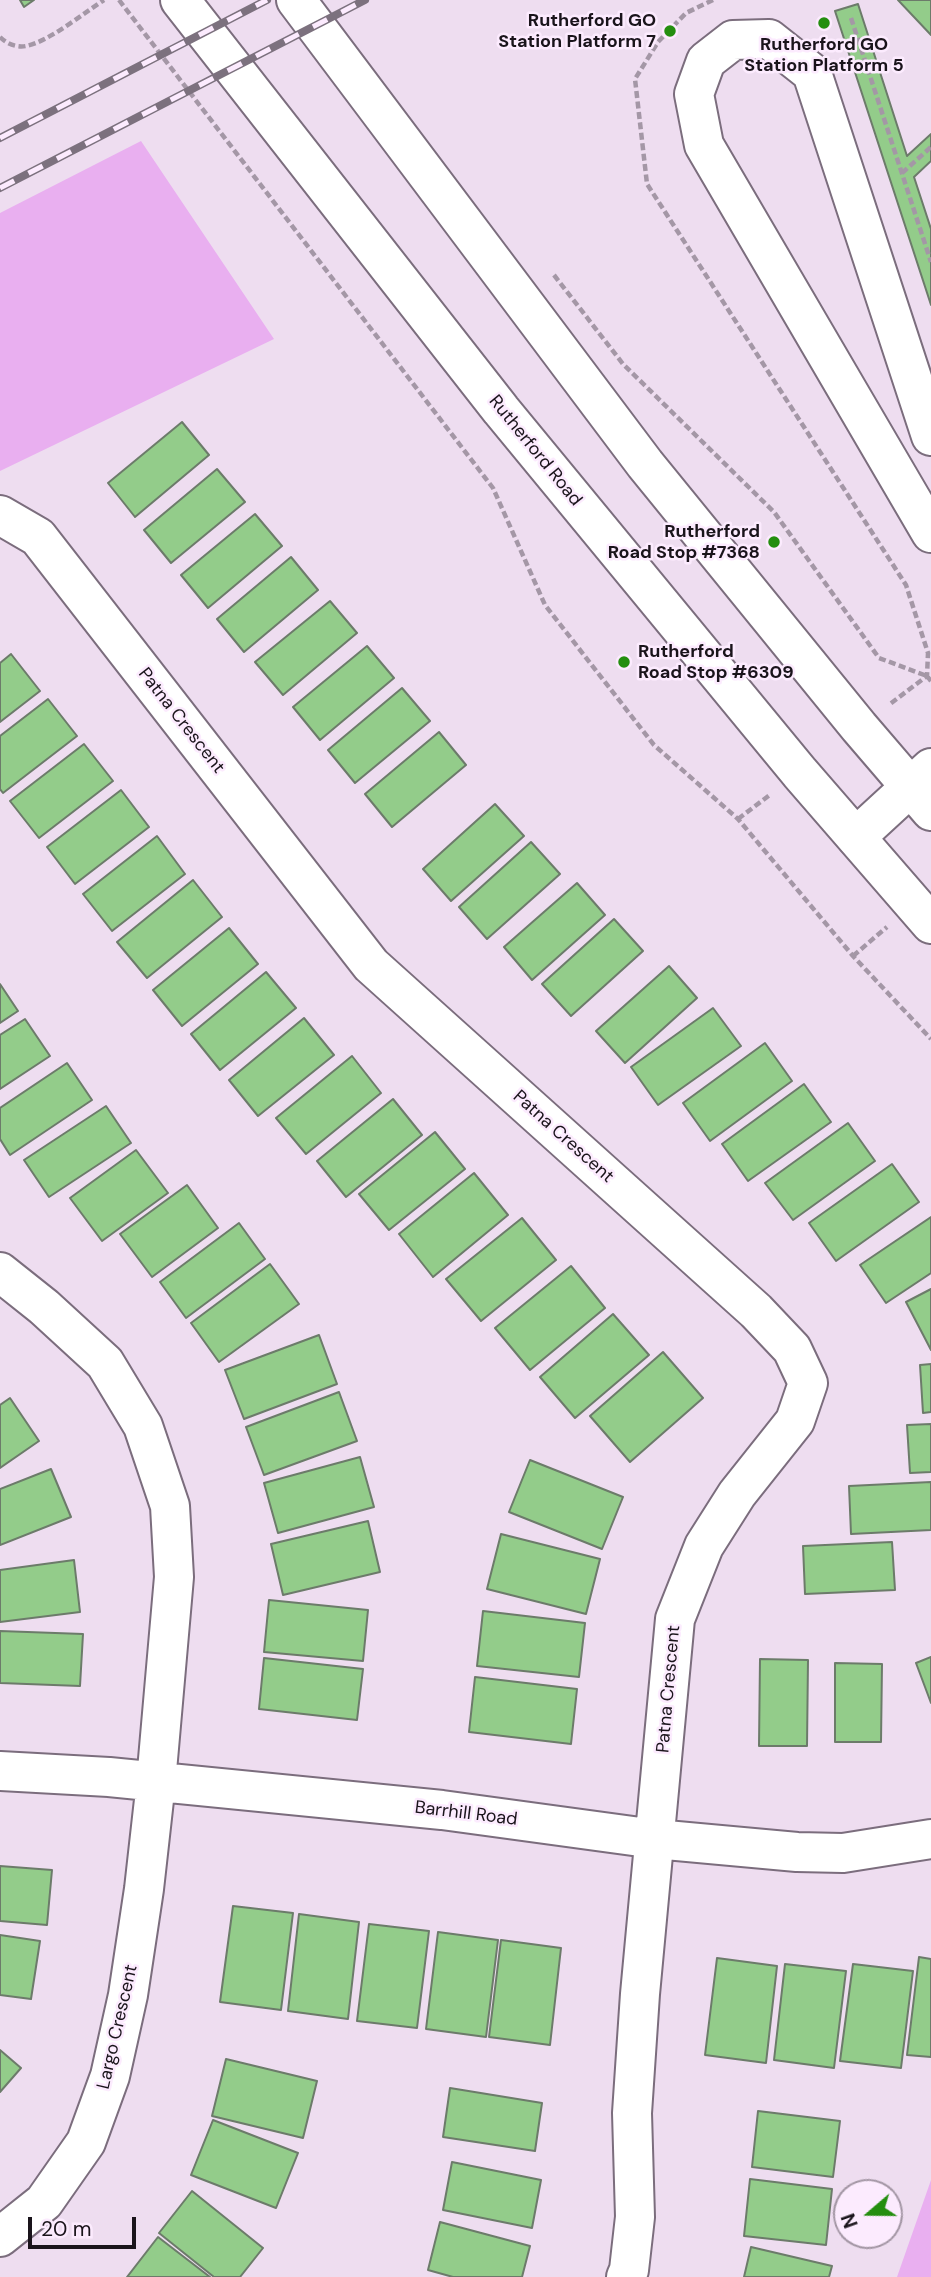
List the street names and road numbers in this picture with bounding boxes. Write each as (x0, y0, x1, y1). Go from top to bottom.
street label: Rutherford Road (484, 391, 586, 511)
street label: Patna Crescent (133, 664, 229, 778)
street label: Patna Crescent (508, 1086, 618, 1188)
street label: Patna Crescent (653, 1624, 685, 1754)
street label: Barrhill Road (413, 1797, 519, 1831)
street label: Largo Crescent (93, 1963, 143, 2091)

